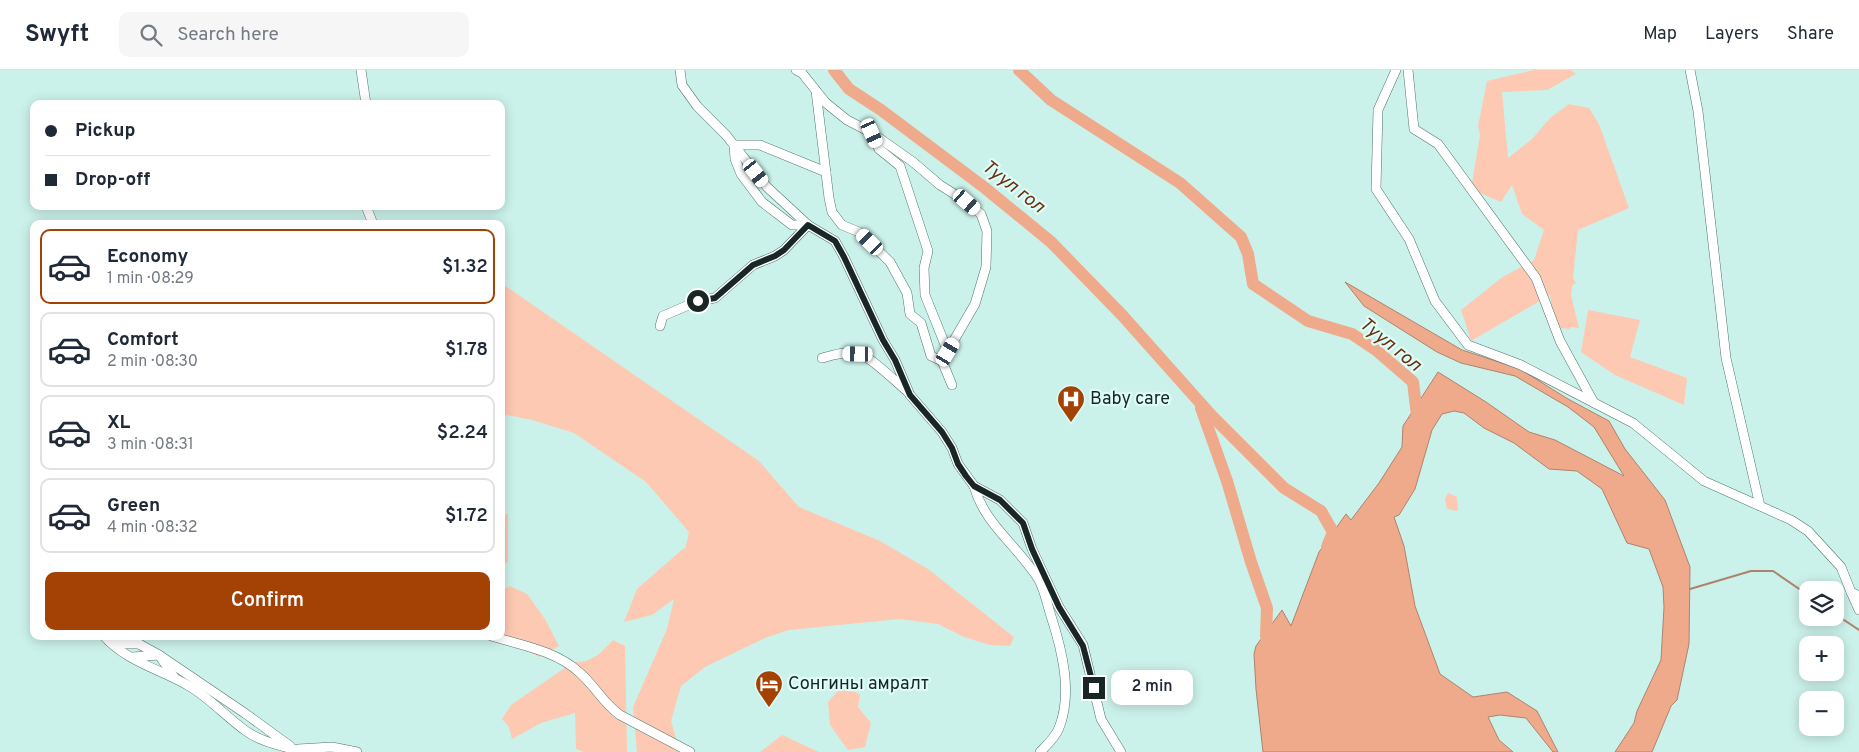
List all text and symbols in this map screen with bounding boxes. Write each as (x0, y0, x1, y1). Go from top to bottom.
search box (119, 12, 469, 57)
text: Swyft (25, 20, 89, 50)
icon: search (137, 21, 165, 49)
text: Search here (177, 23, 279, 47)
text: Map (1643, 23, 1677, 46)
text: Layers (1705, 23, 1759, 46)
text: Share (1787, 23, 1834, 46)
car (859, 116, 884, 150)
text: Pickup (75, 119, 135, 143)
water label: Туул гол (977, 155, 1050, 220)
car (740, 157, 771, 189)
text: Drop-off (75, 168, 150, 192)
car (950, 186, 983, 218)
car (853, 226, 886, 258)
icon: car (47, 244, 92, 289)
text: Economy (107, 245, 188, 269)
text: $1.32 (442, 255, 488, 279)
text: 1 min · 08:29 (107, 269, 194, 289)
route start (687, 290, 709, 312)
water label: Туул гол (1354, 313, 1427, 378)
icon: car (47, 327, 92, 372)
text: Comfort (107, 328, 179, 352)
car (933, 335, 962, 369)
text: $1.78 (445, 338, 488, 362)
car (842, 346, 873, 362)
text: 2 min · 08:30 (107, 352, 198, 372)
hospital icon: Baby care (1056, 384, 1086, 423)
place label: Baby care (1090, 388, 1170, 411)
icon: car (47, 410, 92, 455)
text: XL (107, 411, 130, 435)
text: $2.24 (437, 421, 488, 445)
text: 3 min · 08:31 (107, 435, 194, 455)
icon: car (47, 493, 92, 538)
text: Green (107, 494, 160, 518)
text: $1.72 (445, 504, 488, 528)
text: 4 min · 08:32 (107, 518, 198, 538)
button: Confirm (45, 572, 490, 630)
map controls (1799, 581, 1844, 736)
button: layers (1799, 581, 1844, 626)
button: + (1799, 636, 1844, 681)
hotel icon: Сонгины амралт (754, 669, 784, 708)
callout: 2 min (1112, 670, 1194, 706)
place label: Сонгины амралт (788, 673, 929, 696)
route end (1083, 677, 1105, 699)
text: 2 min (1131, 677, 1173, 697)
button: − (1799, 691, 1844, 736)

